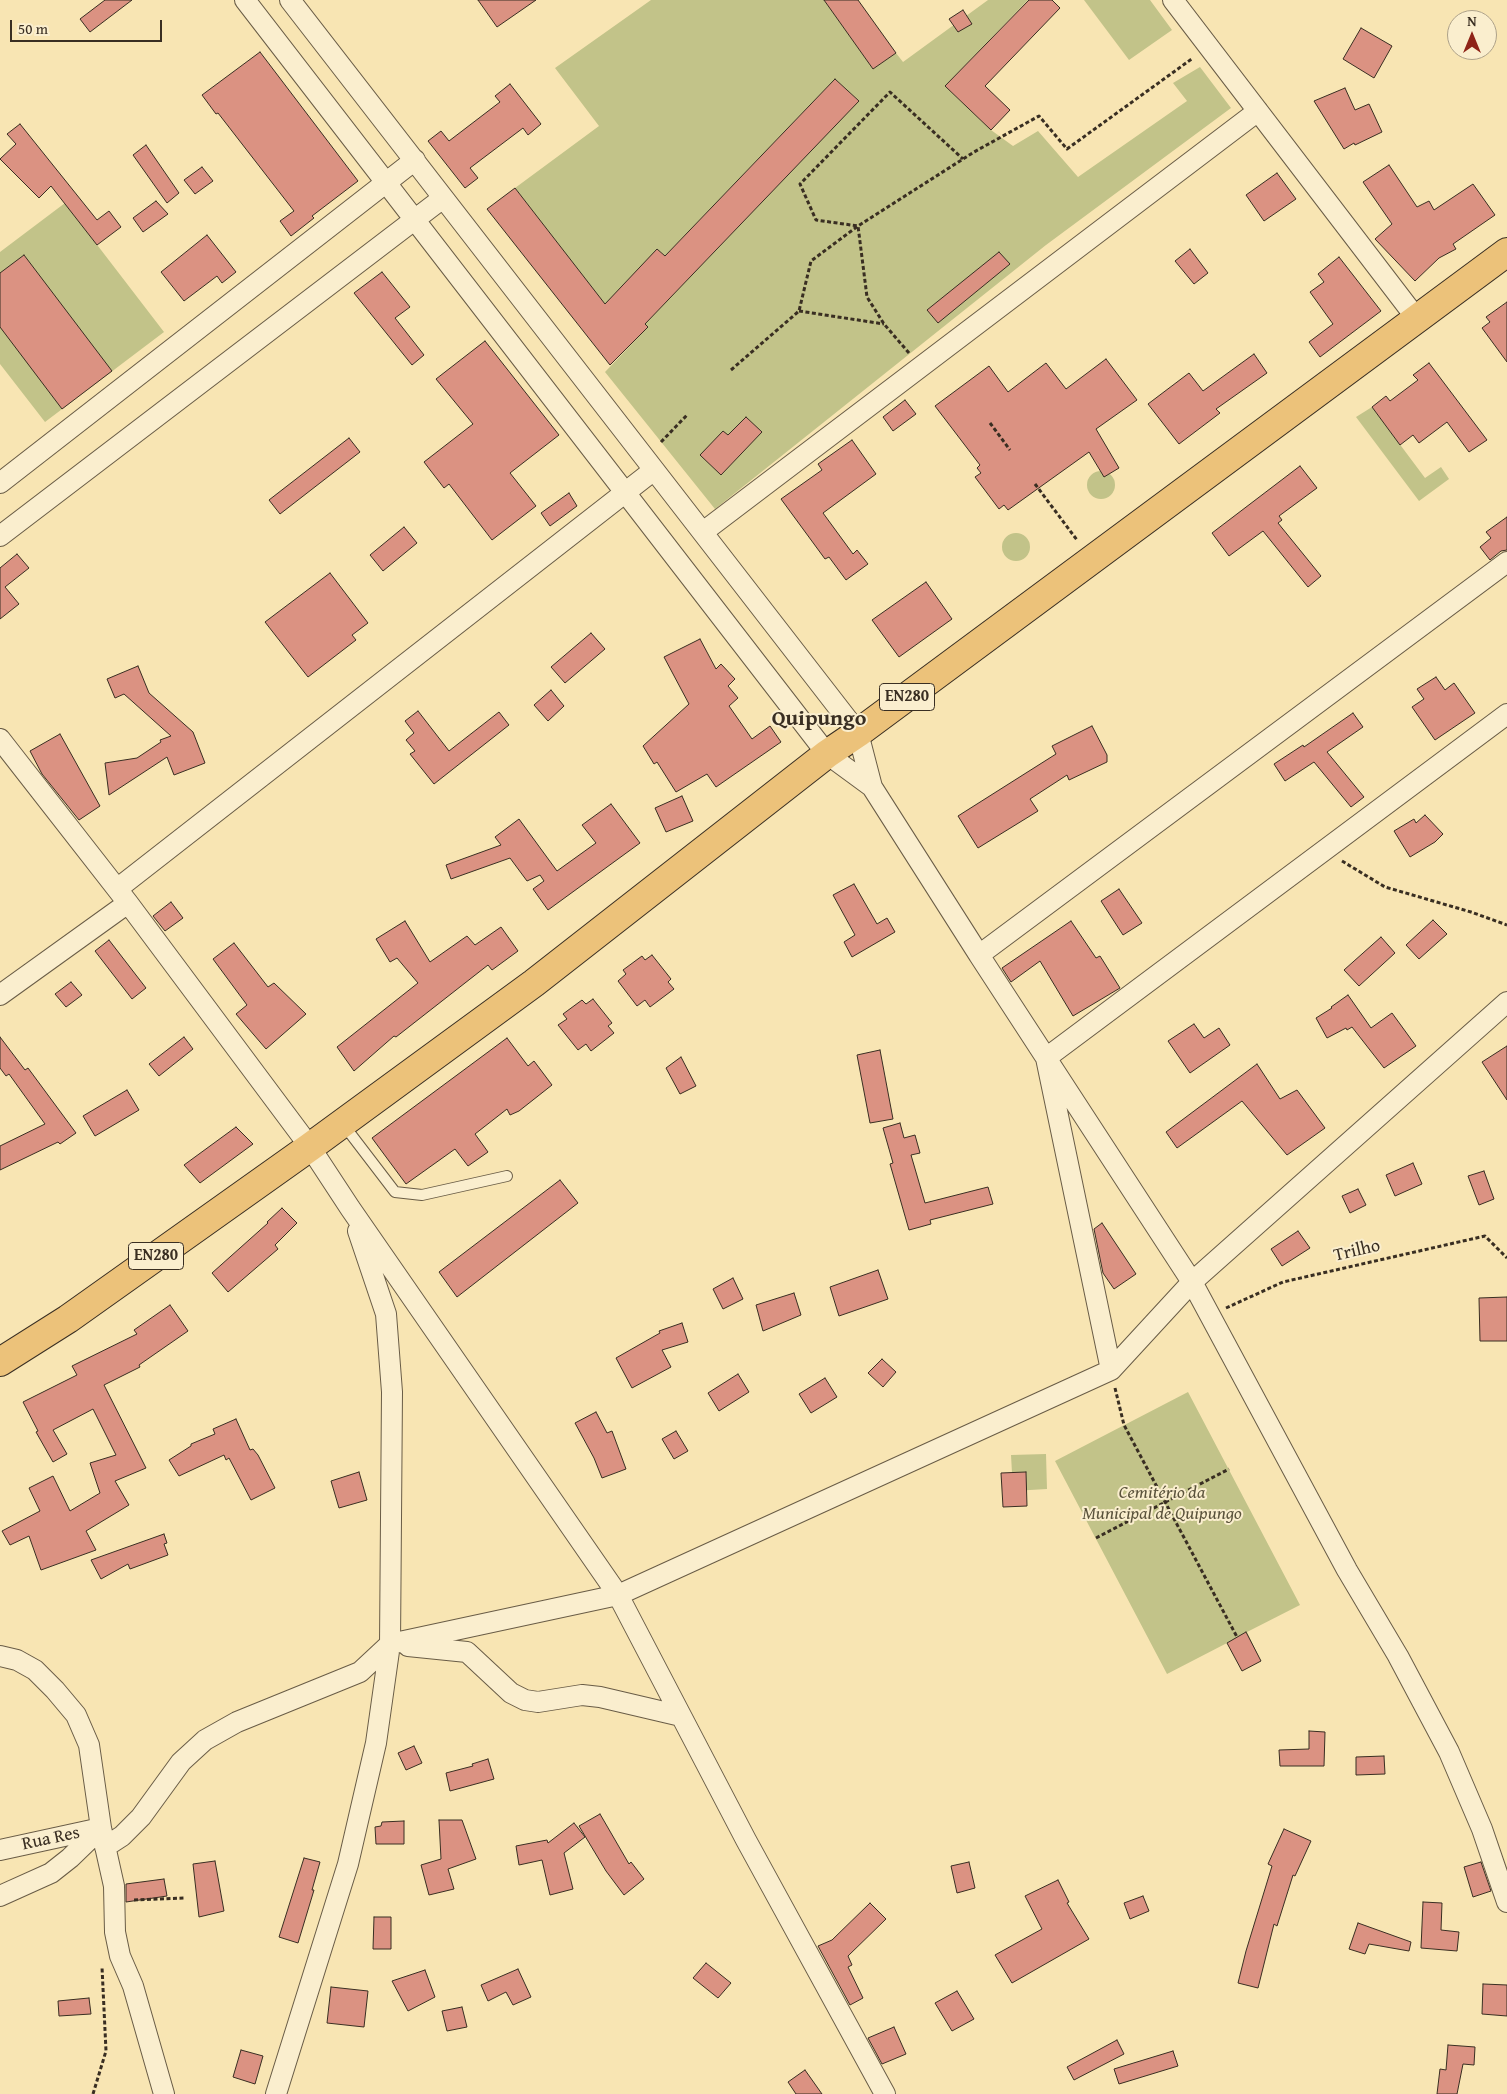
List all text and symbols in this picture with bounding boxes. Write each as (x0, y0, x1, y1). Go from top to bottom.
scale bar (12, 10, 165, 42)
north arrow (1447, 10, 1497, 60)
text: N (1467, 11, 1477, 31)
text: 50 m (18, 18, 48, 39)
road number: EN280 (880, 684, 934, 710)
district label: Quipungo (772, 706, 866, 732)
street label: Trilho (1332, 1235, 1382, 1267)
road number: EN280 (128, 1242, 184, 1270)
park label: Cemitério da Municipal de Quipungo (1082, 1482, 1242, 1525)
street label: Rua Res (20, 1822, 82, 1856)

